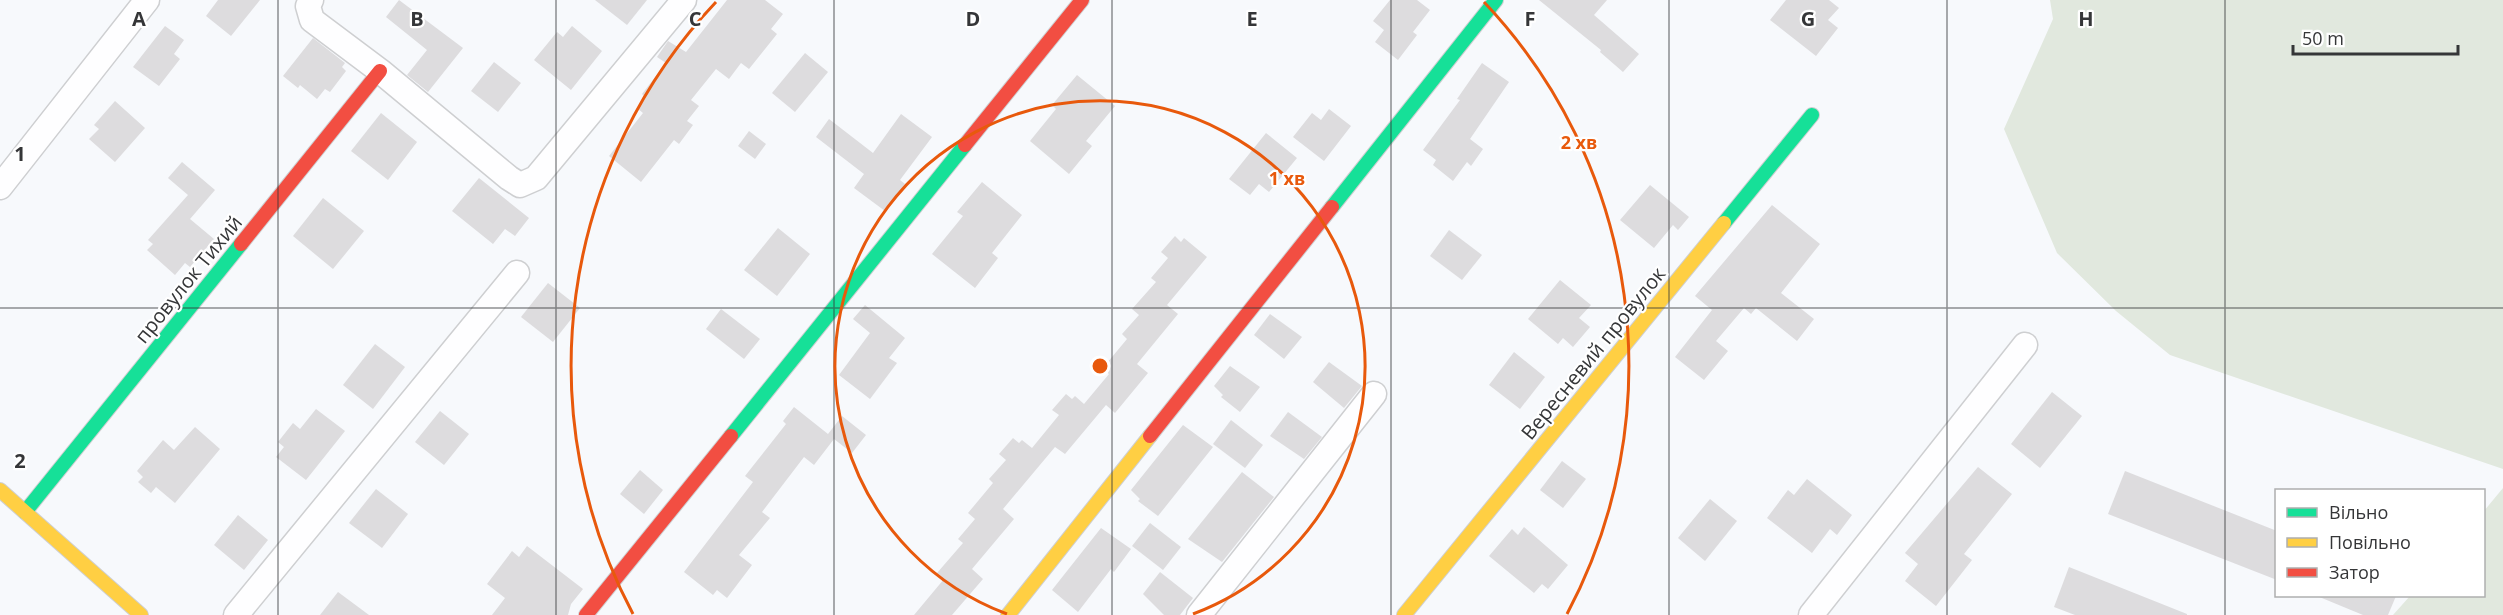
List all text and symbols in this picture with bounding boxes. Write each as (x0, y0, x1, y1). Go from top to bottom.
text: A (132, 5, 146, 32)
text: B (410, 5, 424, 32)
text: C (689, 5, 702, 32)
text: D (966, 5, 980, 32)
text: E (1246, 5, 1258, 32)
text: F (1525, 5, 1535, 32)
text: G (1801, 5, 1815, 32)
text: H (2078, 5, 2094, 32)
scale bar (2293, 18, 2458, 56)
text: 50 m (2302, 26, 2344, 50)
text: 2 хв (1561, 130, 1597, 154)
text: 1 (14, 140, 26, 167)
text: 1 хв (1269, 166, 1305, 190)
street label: провулок Тихий (128, 210, 248, 348)
street label: Вересневий провулок (1515, 260, 1672, 445)
centre of rings (1090, 356, 1110, 376)
text: 2 (14, 447, 26, 474)
legend (2275, 489, 2485, 597)
text: Вільно (2329, 500, 2388, 524)
text: Повільно (2329, 530, 2411, 554)
text: Затор (2329, 560, 2380, 584)

